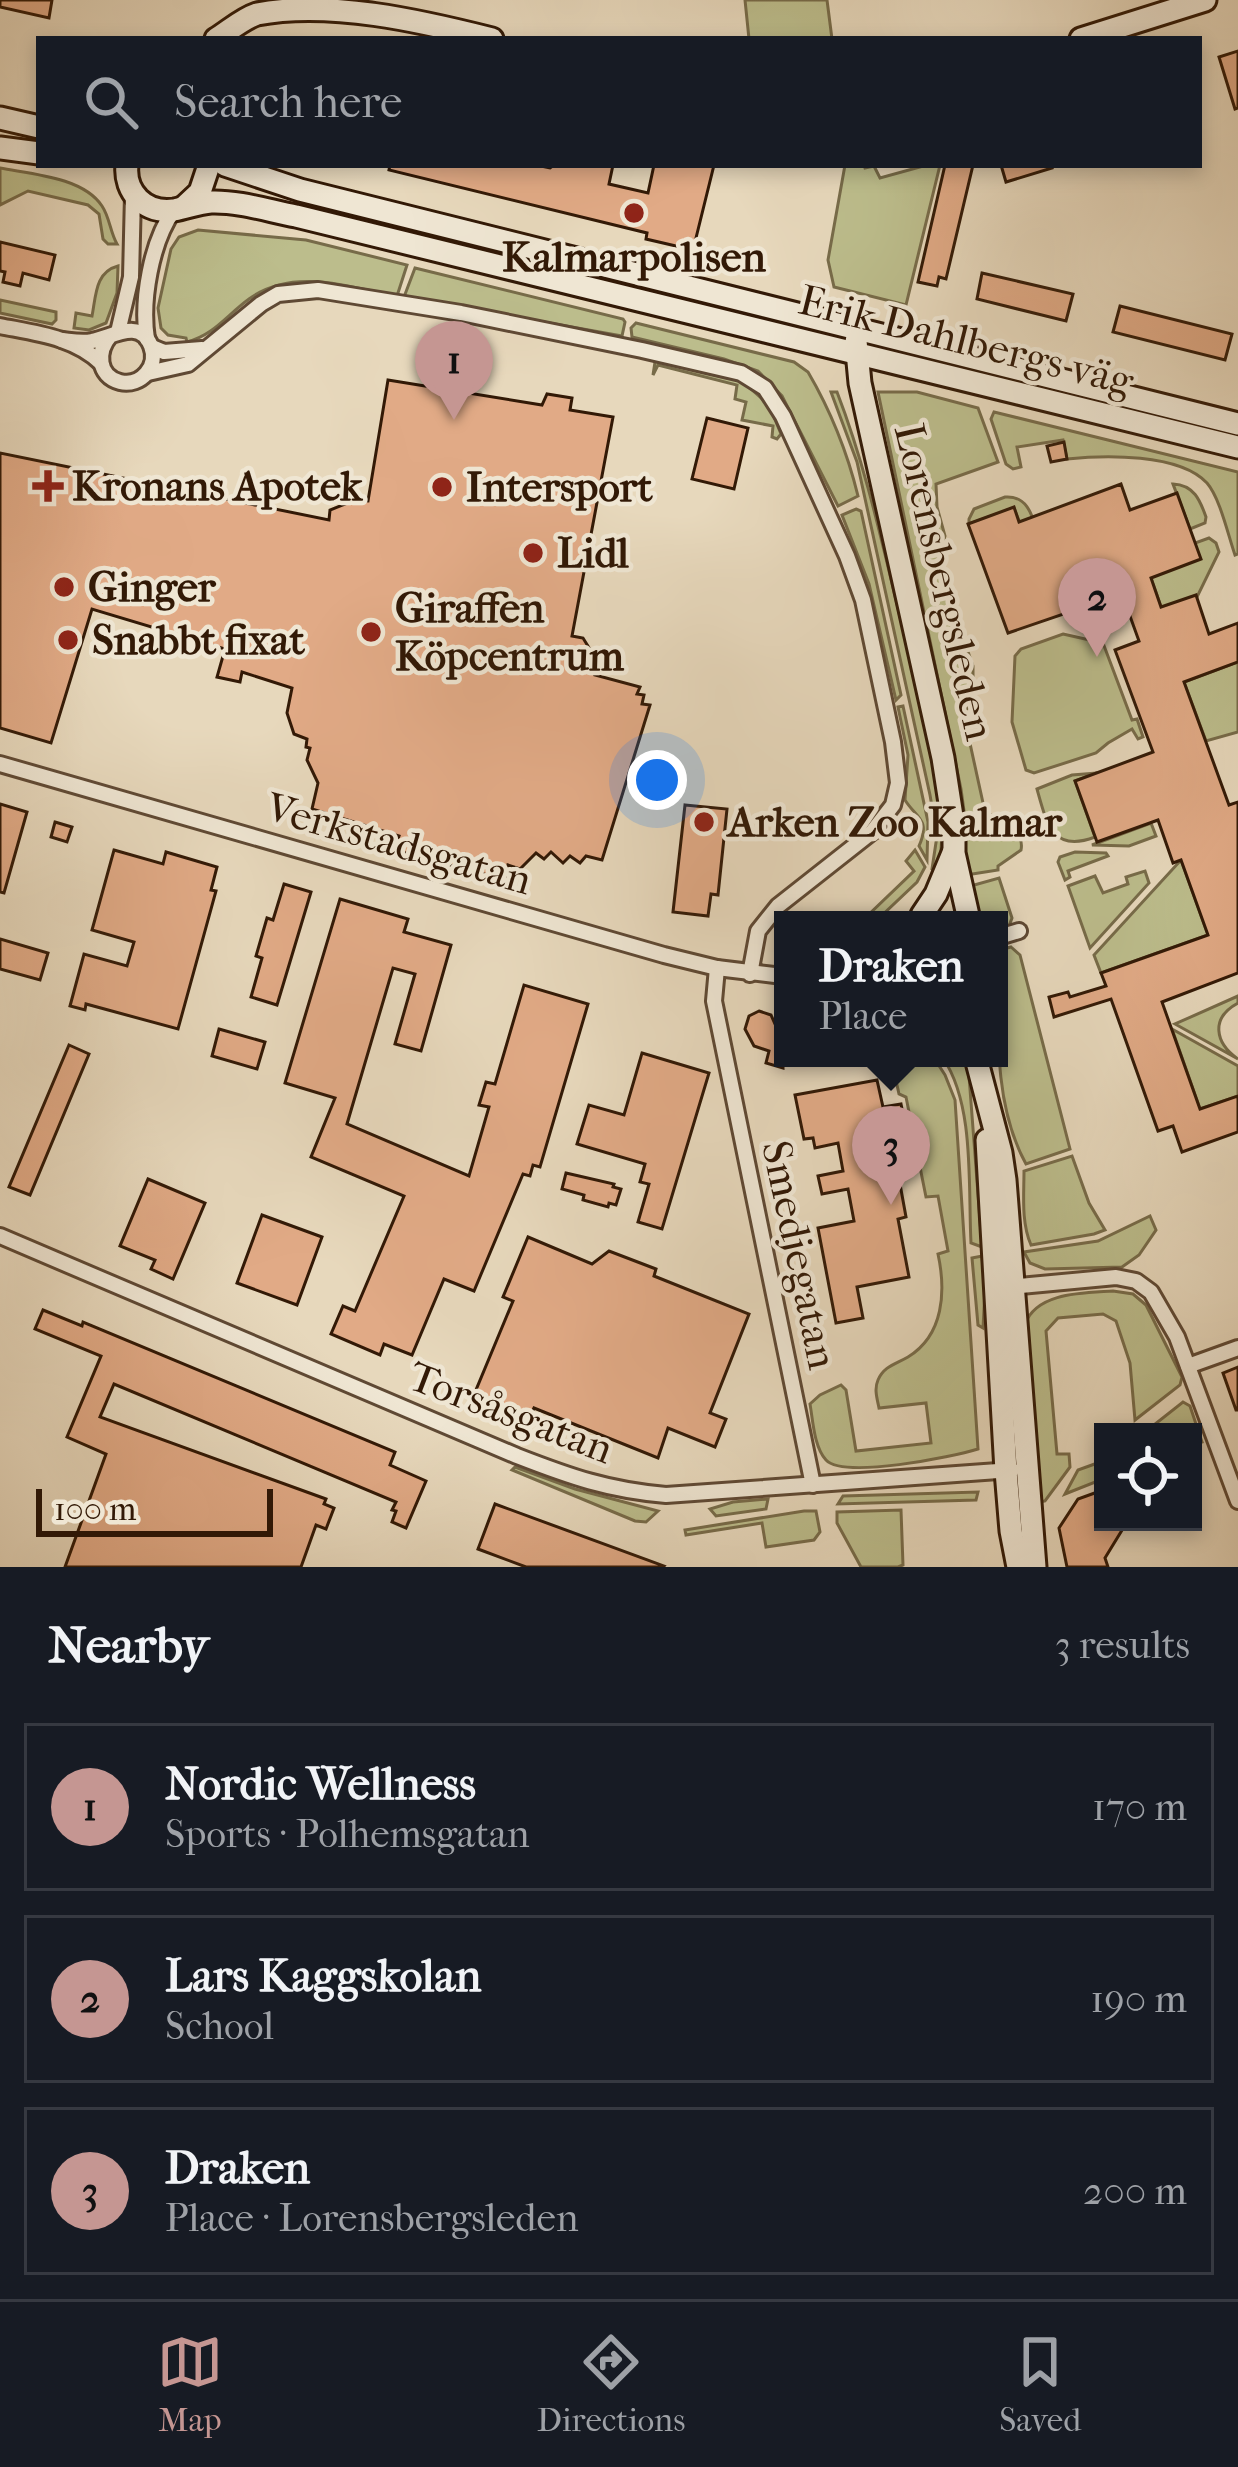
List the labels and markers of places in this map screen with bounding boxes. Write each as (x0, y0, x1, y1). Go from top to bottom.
marker: Kalmarpolisen (621, 200, 647, 226)
place label: Kalmarpolisen (502, 233, 767, 282)
pin: 1 (415, 321, 493, 420)
place label: Kronans Apotek (72, 462, 364, 511)
place label: Intersport (466, 463, 653, 512)
marker: Kronans Apotek (35, 473, 61, 499)
marker: Intersport (429, 474, 455, 500)
place label: Lidl (557, 529, 629, 578)
marker: Lidl (520, 540, 546, 566)
pin: 2 (1058, 558, 1136, 657)
place label: Ginger (88, 563, 217, 612)
marker: Ginger (51, 574, 77, 600)
place label: Giraffen Köpcentrum (395, 584, 625, 681)
place label: Snabbt fixat (92, 616, 306, 665)
marker: Giraffen Köpcentrum (358, 619, 384, 645)
marker: Snabbt fixat (55, 627, 81, 653)
place label: Arken Zoo Kalmar (725, 798, 1063, 847)
marker: Arken Zoo Kalmar (691, 809, 717, 835)
pin: 3 (852, 1106, 930, 1205)

